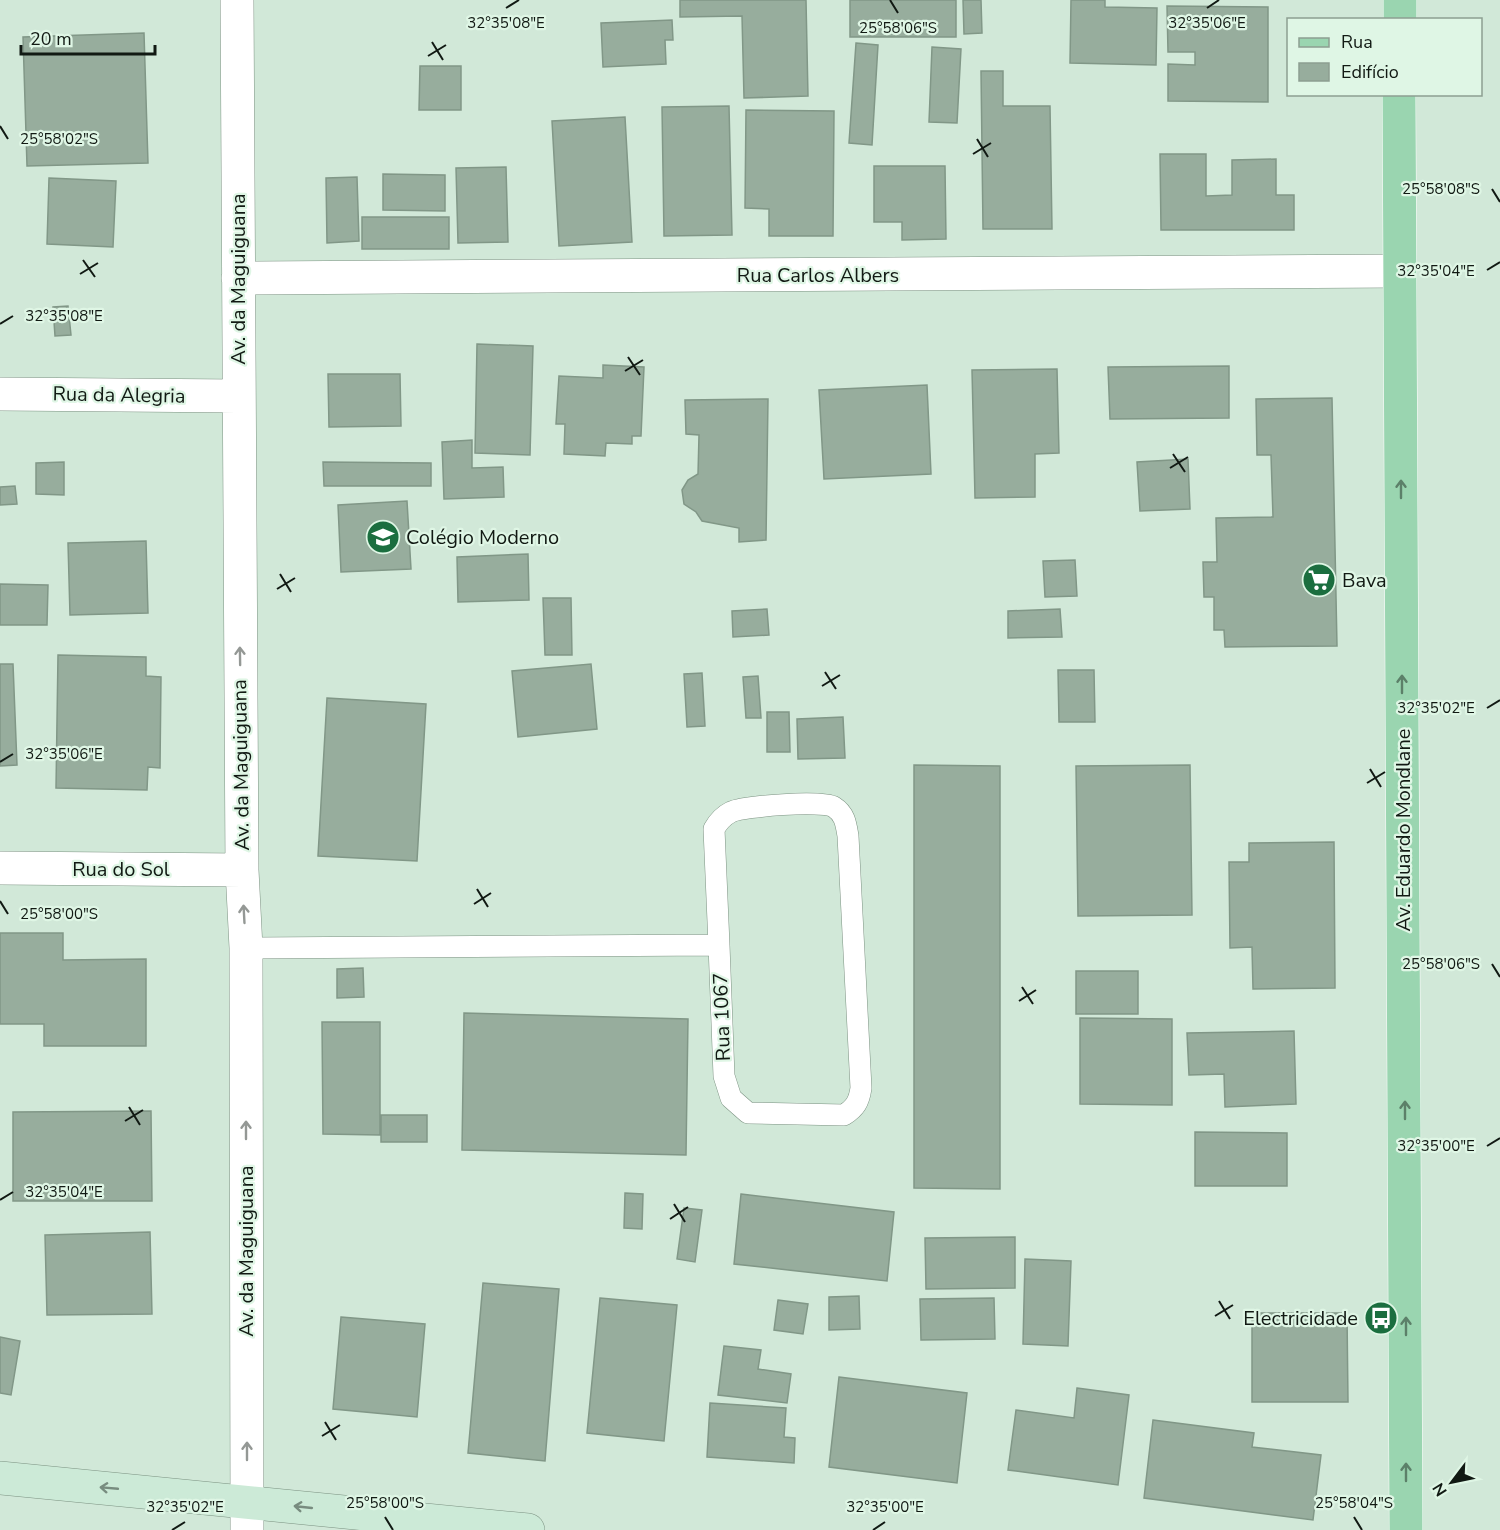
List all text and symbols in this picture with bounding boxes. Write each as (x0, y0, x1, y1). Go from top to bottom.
text: 32°35'08"E (467, 13, 545, 33)
text: 32°35'06"E (1168, 13, 1246, 33)
scale bar (21, 18, 154, 56)
text: 25°58'06"S (859, 18, 937, 38)
legend (1287, 18, 1482, 96)
text: 20 m (30, 27, 72, 51)
text: Rua (1341, 30, 1373, 54)
text: Edifício (1341, 60, 1399, 84)
text: 25°58'02"S (20, 129, 98, 149)
text: 25°58'08"S (1402, 179, 1480, 199)
street label: Av. da Maguiguana (225, 193, 252, 365)
text: 32°35'04"E (1397, 261, 1475, 281)
street label: Rua Carlos Albers (737, 262, 899, 289)
text: 32°35'08"E (25, 306, 103, 326)
street label: Rua da Alegria (52, 380, 186, 410)
one-way arrow (1395, 479, 1406, 499)
school or university icon: Colégio Moderno (365, 519, 401, 555)
place label: Colégio Moderno (406, 524, 559, 551)
supermarket icon: Bava (1301, 562, 1337, 598)
place label: Bava (1342, 567, 1387, 594)
one-way arrow (234, 646, 246, 666)
one-way arrow (1396, 674, 1408, 694)
street label: Av. da Maguiguana (226, 679, 256, 851)
text: 32°35'02"E (1397, 698, 1475, 718)
street label: Av. Eduardo Mondlane (1390, 729, 1417, 931)
text: 32°35'06"E (25, 744, 103, 764)
street label: Rua do Sol (72, 856, 170, 883)
text: 25°58'00"S (20, 904, 98, 924)
one-way arrow (239, 904, 250, 924)
text: 25°58'06"S (1402, 954, 1480, 974)
street label: Rua 1067 (707, 972, 737, 1062)
one-way arrow (1399, 1100, 1411, 1120)
one-way arrow (240, 1120, 252, 1140)
text: 32°35'00"E (1397, 1136, 1475, 1156)
street label: Av. da Maguiguana (233, 1165, 260, 1337)
text: 32°35'04"E (25, 1182, 103, 1202)
bus stop icon: Electricidade (1363, 1300, 1399, 1336)
place label: Electricidade (1243, 1305, 1358, 1332)
one-way arrow (1400, 1316, 1412, 1336)
one-way arrow (241, 1441, 253, 1461)
north arrow (1422, 1452, 1482, 1512)
one-way arrow (1400, 1462, 1412, 1482)
text: N (1428, 1479, 1453, 1500)
one-way arrow (100, 1482, 120, 1493)
text: 25°58'00"S (346, 1493, 424, 1513)
text: 25°58'04"S (1315, 1493, 1393, 1513)
text: 32°35'02"E (146, 1497, 224, 1517)
text: 32°35'00"E (846, 1497, 924, 1517)
one-way arrow (294, 1501, 314, 1512)

